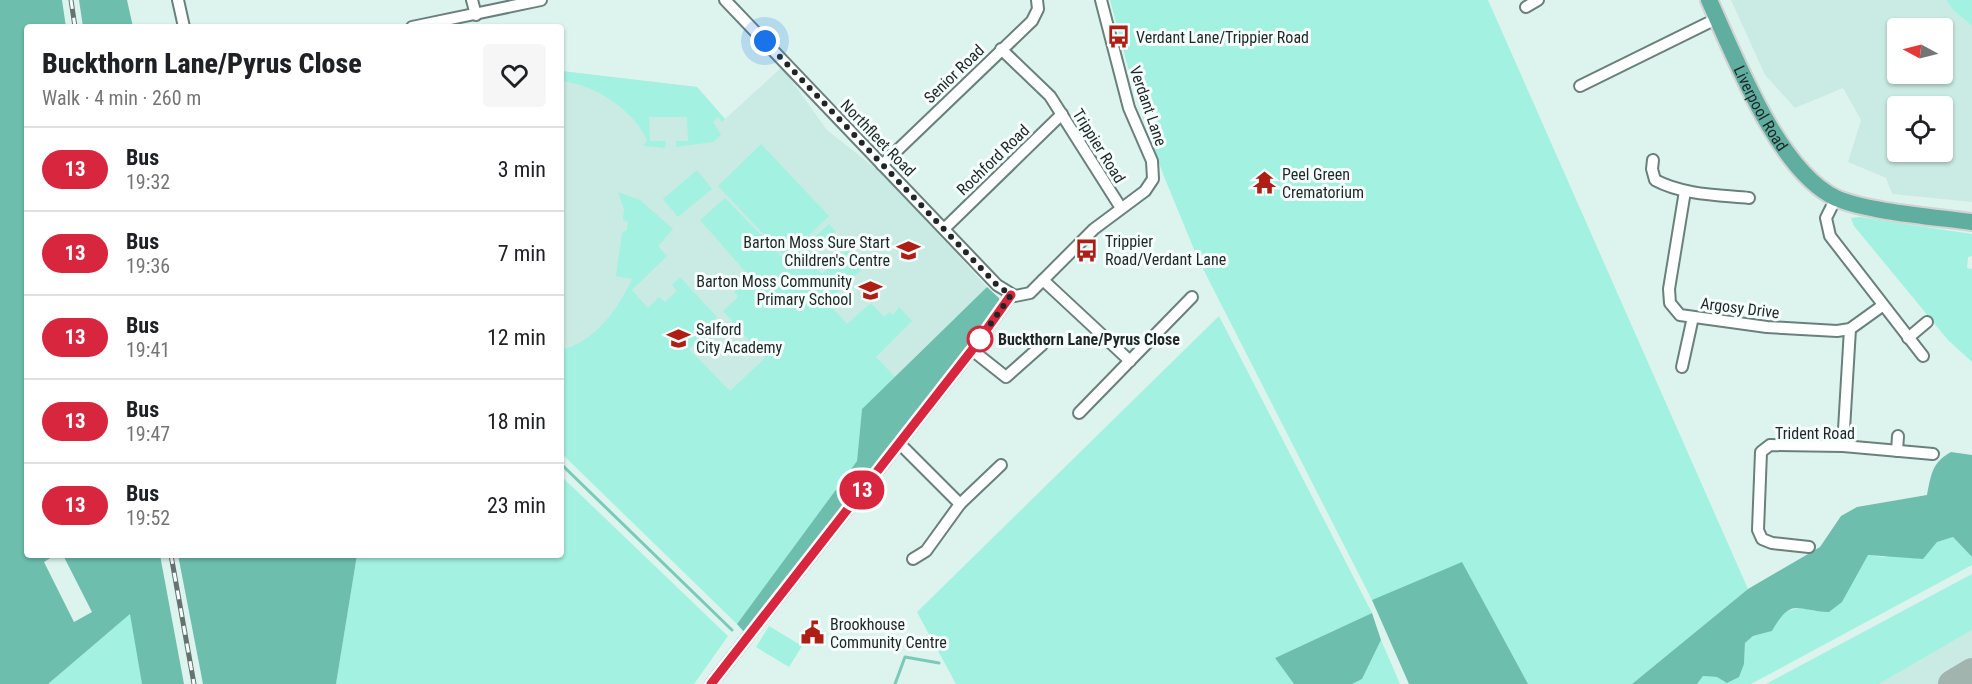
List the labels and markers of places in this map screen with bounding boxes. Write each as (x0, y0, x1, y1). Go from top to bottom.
bus stop icon: Verdant Lane/Trippier Road (1105, 24, 1131, 50)
place label: Verdant Lane/Trippier Road (1136, 28, 1309, 47)
place label: Peel Green Crematorium (1282, 165, 1364, 202)
temple icon: Peel Green Crematorium (1251, 170, 1277, 196)
place label: Trippier Road/Verdant Lane (1105, 232, 1226, 269)
place label: Barton Moss Sure Start Children's Centre (743, 233, 890, 270)
bus stop icon: Trippier Road/Verdant Lane (1074, 237, 1100, 263)
school or university icon: Barton Moss Sure Start Children's Centre (895, 238, 921, 264)
place label: Barton Moss Community Primary School (696, 272, 852, 309)
school or university icon: Barton Moss Community Primary School (857, 277, 883, 303)
place label: Salford City Academy (696, 320, 783, 357)
school or university icon: Salford City Academy (665, 325, 691, 351)
marker: Buckthorn Lane/Pyrus Close (967, 326, 993, 352)
place label: Buckthorn Lane/Pyrus Close (998, 330, 1180, 349)
place label: Brookhouse Community Centre (830, 615, 947, 652)
public building icon: Brookhouse Community Centre (799, 620, 825, 646)

